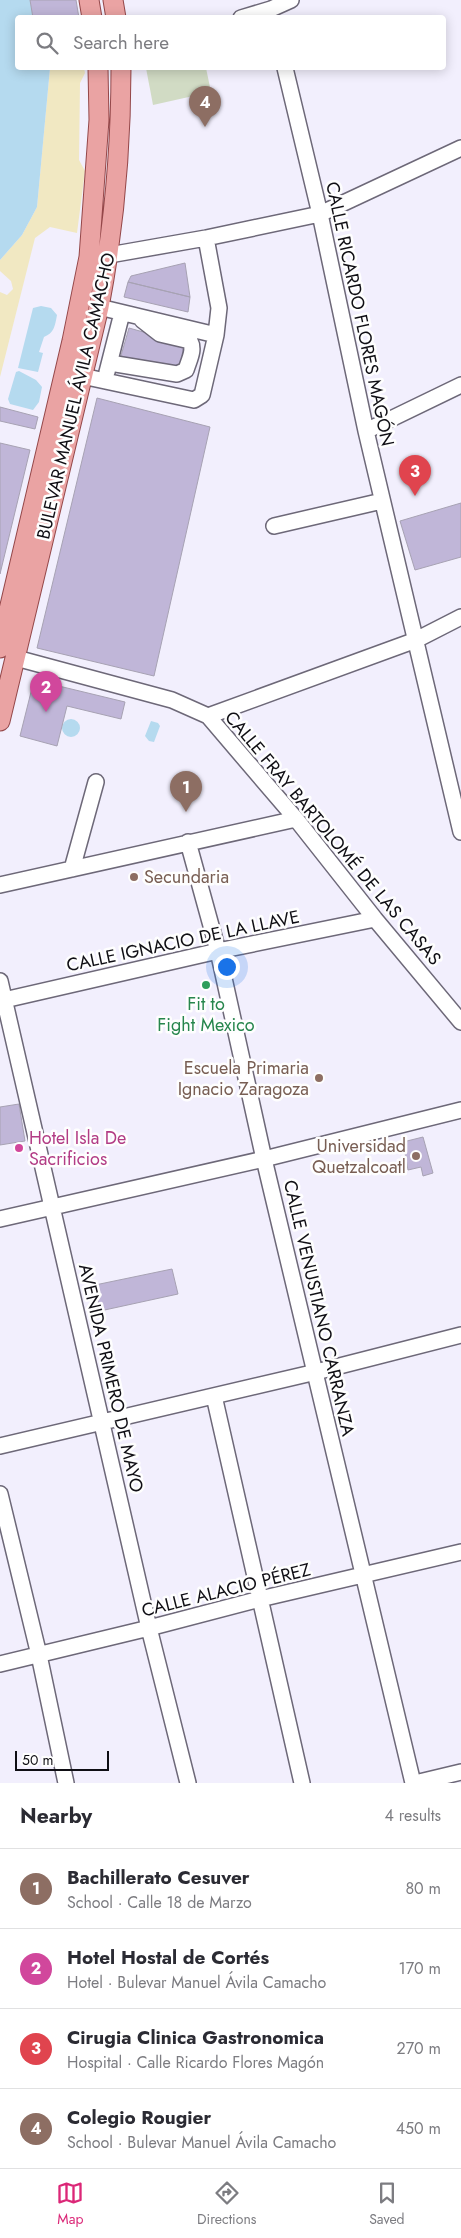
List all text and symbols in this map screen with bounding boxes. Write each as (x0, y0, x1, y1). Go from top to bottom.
search box (15, 15, 446, 70)
icon: search (33, 29, 61, 57)
text: Search here (73, 29, 169, 56)
pin: 4 (189, 86, 221, 127)
street label: CALLE RICARDO FLORES MAGÓN (319, 179, 401, 449)
street label: BULEVAR MANUEL ÁVILA CAMACHO (30, 250, 122, 542)
pin: 3 (399, 455, 431, 496)
pin: 2 (30, 671, 62, 712)
street label: CALLE FRAY BARTOLOMÉ DE LAS CASAS (219, 705, 447, 971)
pin: 1 (170, 771, 202, 812)
place label: Secundaria (144, 864, 229, 890)
marker: Secundaria (128, 871, 140, 883)
street label: CALLE IGNACIO DE LA LLAVE (64, 904, 302, 978)
your location (214, 954, 240, 980)
marker: Fit to Fight Mexico (200, 979, 212, 991)
place label: Fit to Fight Mexico (157, 991, 255, 1038)
place label: Escuela Primaria Ignacio Zaragoza (178, 1055, 309, 1102)
marker: Escuela Primaria Ignacio Zaragoza (313, 1072, 325, 1084)
place label: Hotel Isla De Sacrificios (29, 1125, 126, 1172)
place label: Universidad Quetzalcoatl (312, 1133, 406, 1180)
marker: Hotel Isla De Sacrificios (13, 1142, 25, 1154)
marker: Universidad Quetzalcoatl (410, 1150, 422, 1162)
street label: CALLE VENUSTIANO CARRANZA (277, 1177, 361, 1439)
street label: AVENIDA PRIMERO DE MAYO (72, 1261, 150, 1495)
street label: CALLE ALACIO PÉREZ (139, 1556, 313, 1624)
scale bar (15, 1748, 109, 1771)
text: 50 m (22, 1750, 53, 1770)
text: Nearby (20, 1801, 92, 1831)
text: 4 results (385, 1804, 441, 1827)
text: Bachillerato Cesuver (67, 1864, 250, 1891)
text: 1 (32, 1877, 40, 1900)
text: 80 m (405, 1877, 441, 1900)
text: School · Calle 18 de Marzo (67, 1891, 252, 1914)
text: Hotel Hostal de Cortés (67, 1944, 269, 1971)
text: 2 (31, 1957, 41, 1980)
text: 170 m (399, 1957, 441, 1980)
text: Hotel · Bulevar Manuel Ávila Camacho (67, 1971, 326, 1994)
text: Cirugia Clinica Gastronomica (67, 2024, 324, 2051)
text: 3 (31, 2037, 41, 2060)
text: 270 m (397, 2037, 441, 2060)
text: Hospital · Calle Ricardo Flores Magón (67, 2051, 324, 2074)
text: Colegio Rougier (67, 2104, 211, 2131)
text: 4 (30, 2117, 42, 2140)
text: 450 m (396, 2117, 441, 2140)
text: School · Bulevar Manuel Ávila Camacho (67, 2131, 336, 2154)
tab: Map (56, 2179, 84, 2229)
tab: Directions (197, 2179, 256, 2229)
tab: Saved (369, 2179, 405, 2229)

